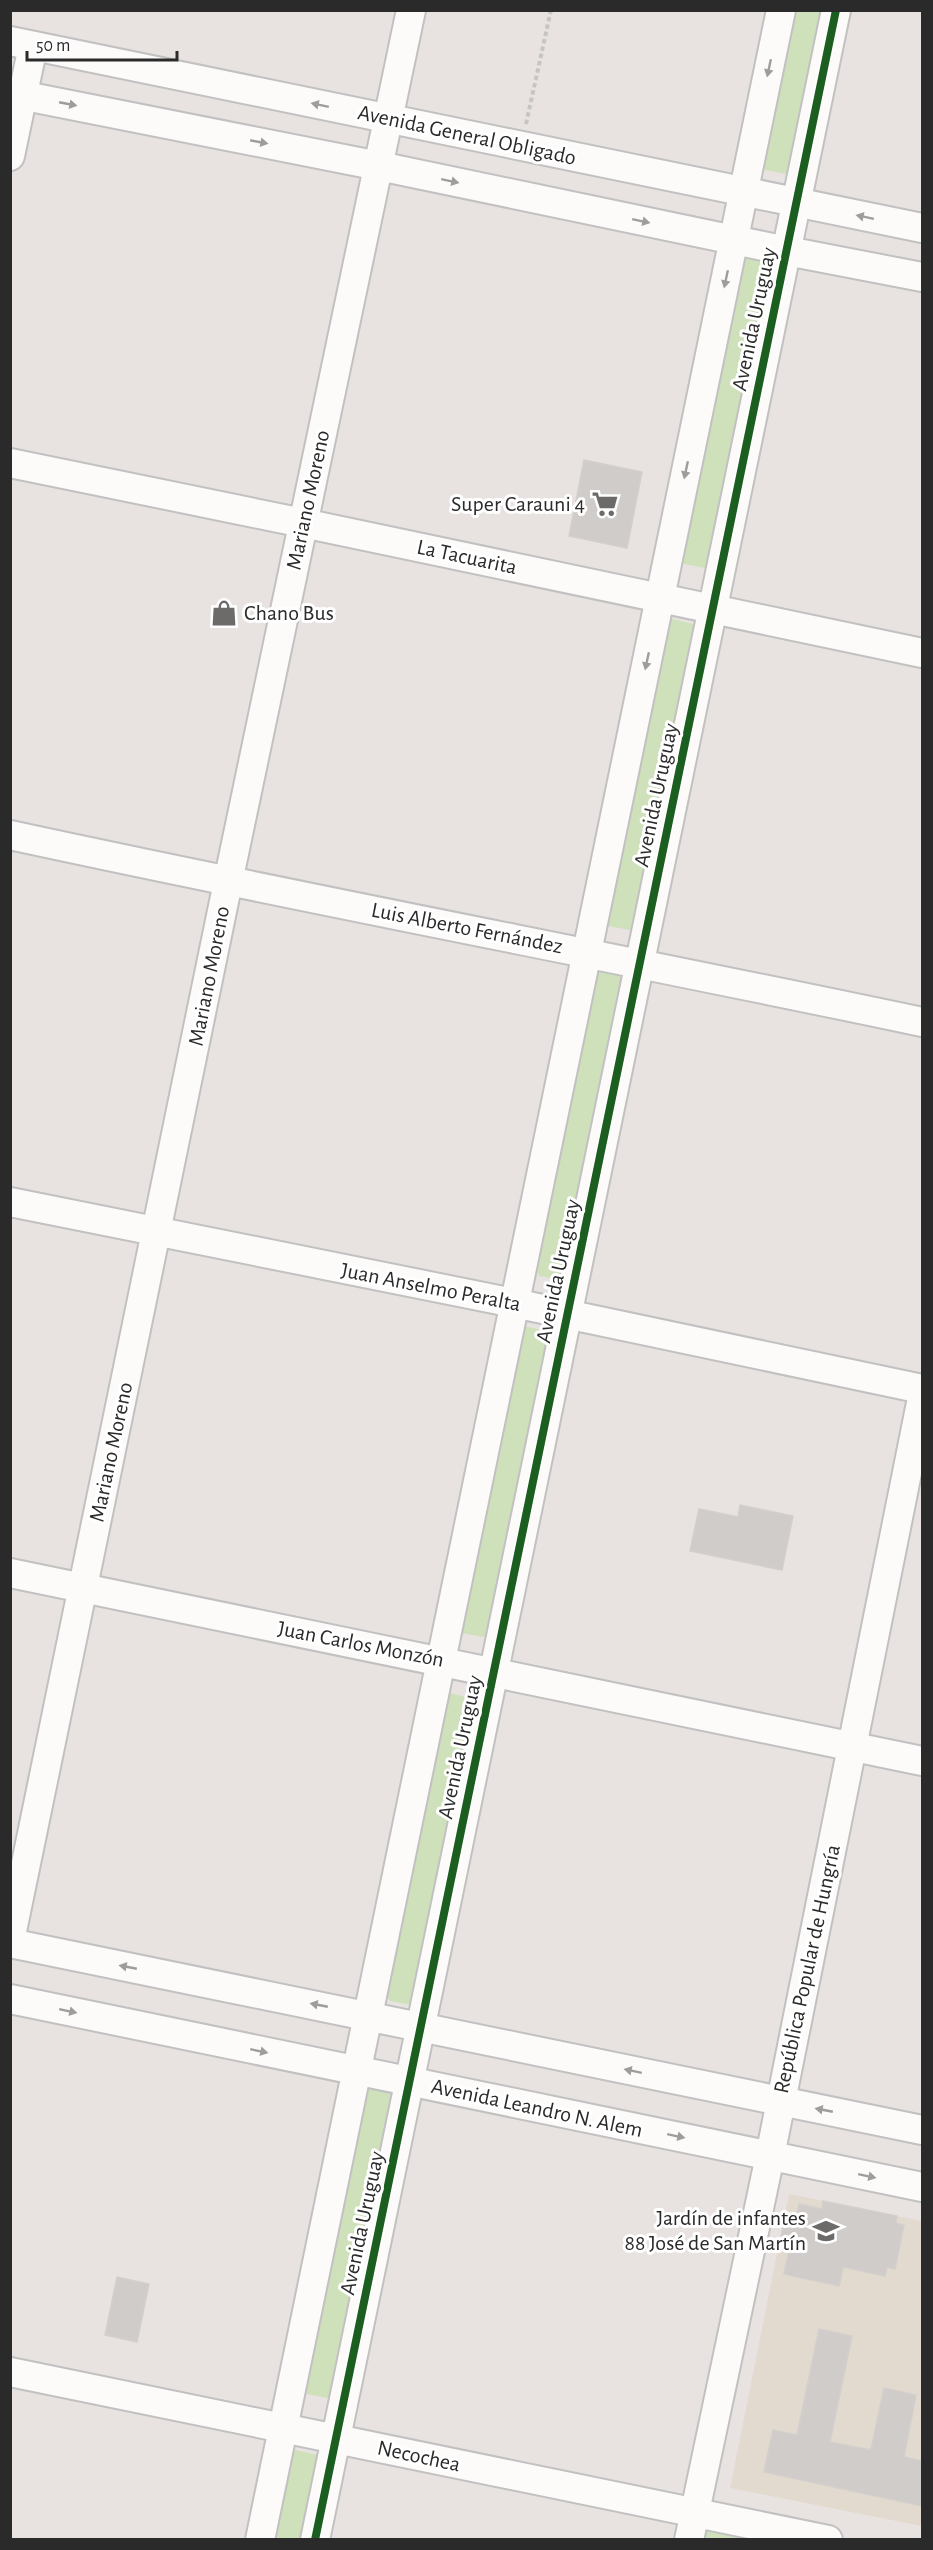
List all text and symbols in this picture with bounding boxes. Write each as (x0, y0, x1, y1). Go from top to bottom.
scale bar (27, 24, 177, 62)
text: 50 m (36, 37, 70, 55)
one-way arrow (764, 59, 773, 78)
one-way arrow (311, 99, 329, 109)
one-way arrow (59, 100, 78, 109)
street label: Avenida General Obligado (356, 101, 578, 169)
one-way arrow (250, 138, 269, 147)
one-way arrow (441, 176, 460, 186)
one-way arrow (856, 211, 874, 221)
one-way arrow (632, 217, 651, 226)
street label: Avenida Uruguay (728, 245, 780, 393)
one-way arrow (720, 270, 730, 289)
street label: Mariano Moreno (282, 428, 334, 572)
one-way arrow (681, 461, 690, 480)
supermarket icon: Super Carauni 4 (590, 489, 620, 519)
place label: Super Carauni 4 (451, 493, 585, 515)
street label: La Tacuarita (415, 536, 519, 578)
shop icon: Chano Bus (209, 598, 239, 628)
place label: Chano Bus (244, 602, 334, 624)
one-way arrow (642, 652, 651, 671)
street label: Avenida Uruguay (630, 721, 682, 869)
street label: Luis Alberto Fernández (369, 899, 565, 957)
street label: Mariano Moreno (185, 904, 233, 1048)
street label: Avenida Uruguay (532, 1197, 584, 1345)
street label: Juan Anselmo Peralta (339, 1259, 523, 1315)
street label: Mariano Moreno (85, 1380, 137, 1524)
street label: Juan Carlos Monzón (276, 1617, 446, 1671)
street label: Avenida Uruguay (434, 1673, 486, 1821)
street label: República Popular de Hungría (770, 1843, 844, 2095)
one-way arrow (118, 1962, 137, 1971)
one-way arrow (309, 2000, 328, 2009)
one-way arrow (58, 2007, 77, 2016)
one-way arrow (249, 2046, 268, 2056)
one-way arrow (623, 2066, 642, 2075)
street label: Avenida Leandro N. Alem (429, 2075, 645, 2141)
one-way arrow (815, 2105, 833, 2115)
one-way arrow (667, 2132, 685, 2142)
street label: Avenida Uruguay (336, 2149, 388, 2297)
one-way arrow (858, 2172, 877, 2181)
place label: Jardín de infantes 88 José de San Martín (624, 2207, 806, 2254)
school or university icon: Jardín de infantes 88 José de San Martín (811, 2216, 841, 2246)
street label: Necochea (376, 2436, 462, 2476)

